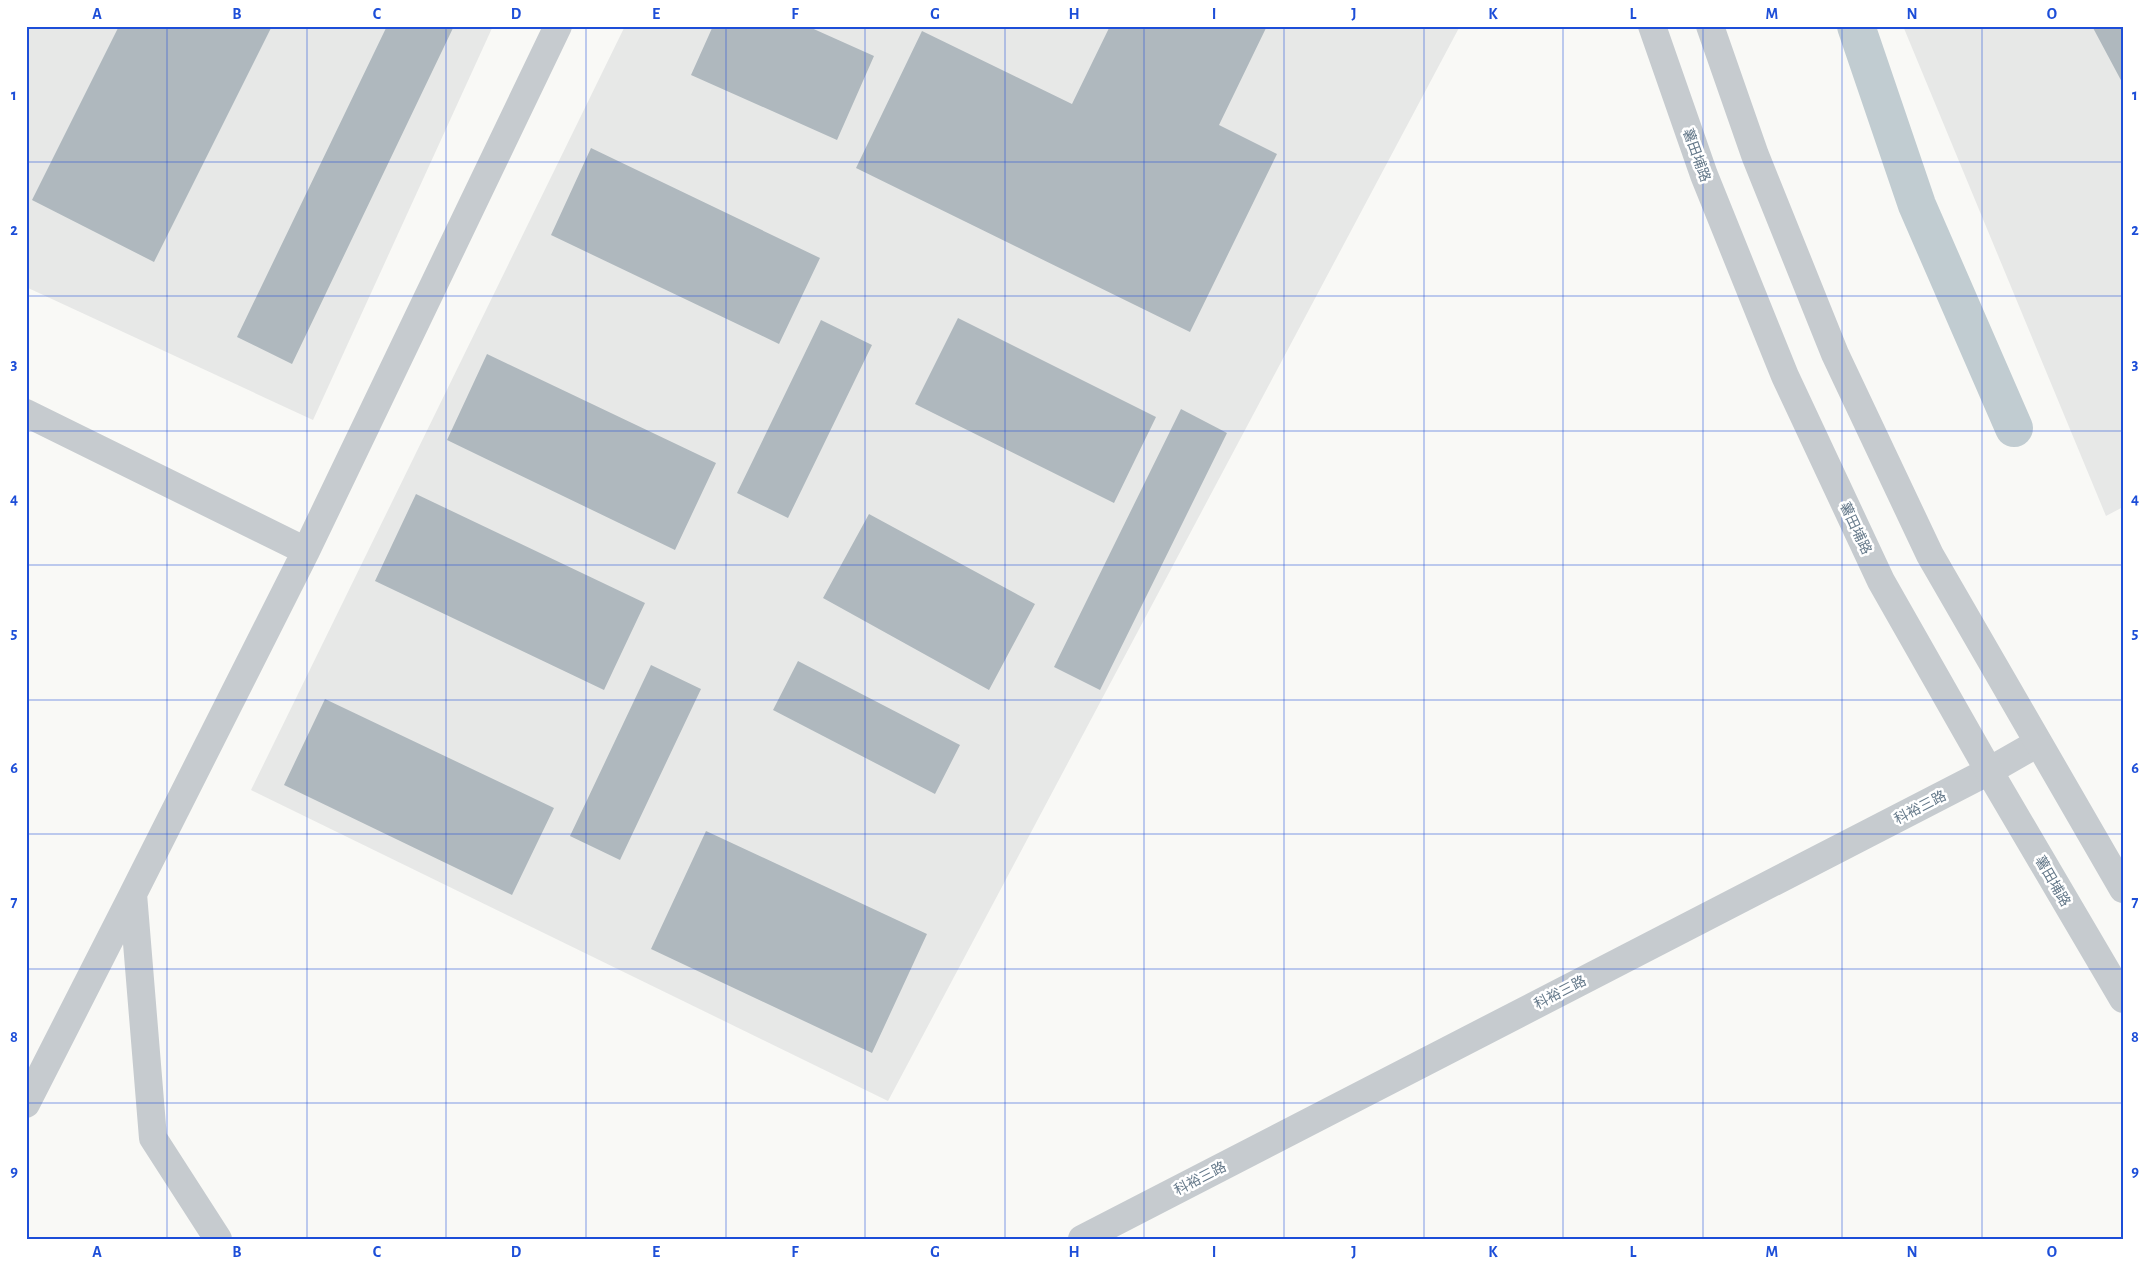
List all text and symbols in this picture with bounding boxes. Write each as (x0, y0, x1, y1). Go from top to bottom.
text: A (92, 6, 102, 22)
text: B (232, 6, 242, 22)
text: C (373, 6, 382, 22)
text: D (511, 6, 522, 22)
text: E (652, 6, 660, 22)
text: F (791, 6, 799, 22)
text: G (930, 6, 940, 22)
text: H (1068, 6, 1080, 22)
text: I (1212, 6, 1216, 22)
text: J (1351, 6, 1357, 22)
text: K (1488, 6, 1498, 22)
text: L (1630, 6, 1637, 22)
text: M (1766, 6, 1778, 22)
text: N (1906, 6, 1918, 22)
text: O (2047, 6, 2057, 22)
text: 1 (11, 87, 17, 103)
text: 1 (2132, 87, 2138, 103)
street label: 薯田埔路 (1680, 126, 1714, 184)
text: 2 (10, 222, 18, 238)
text: 2 (2131, 222, 2139, 238)
text: 3 (11, 356, 18, 372)
text: 3 (2132, 356, 2139, 372)
text: 4 (10, 491, 18, 507)
text: 4 (2131, 491, 2139, 507)
street label: 薯田埔路 (1837, 499, 1875, 557)
text: 5 (11, 625, 18, 641)
text: 5 (2132, 625, 2139, 641)
text: 6 (10, 760, 18, 776)
text: 6 (2131, 760, 2139, 776)
street label: 科裕三路 (1892, 788, 1949, 827)
street label: 薯田埔路 (2032, 853, 2074, 909)
text: 7 (11, 894, 18, 910)
text: 7 (2132, 894, 2139, 910)
street label: 科裕三路 (1532, 973, 1589, 1012)
text: 8 (10, 1029, 18, 1045)
text: 8 (2131, 1029, 2139, 1045)
street label: 科裕三路 (1172, 1159, 1229, 1198)
text: 9 (10, 1163, 18, 1179)
text: 9 (2131, 1163, 2139, 1179)
text: A (92, 1244, 102, 1260)
text: B (232, 1244, 242, 1260)
text: C (373, 1244, 382, 1260)
text: D (511, 1244, 522, 1260)
text: E (652, 1244, 660, 1260)
text: F (791, 1244, 799, 1260)
text: G (930, 1244, 940, 1260)
text: H (1068, 1244, 1080, 1260)
text: I (1212, 1244, 1216, 1260)
text: J (1351, 1244, 1357, 1260)
text: K (1488, 1244, 1498, 1260)
text: L (1630, 1244, 1637, 1260)
text: M (1766, 1244, 1778, 1260)
text: N (1906, 1244, 1918, 1260)
text: O (2047, 1244, 2057, 1260)

